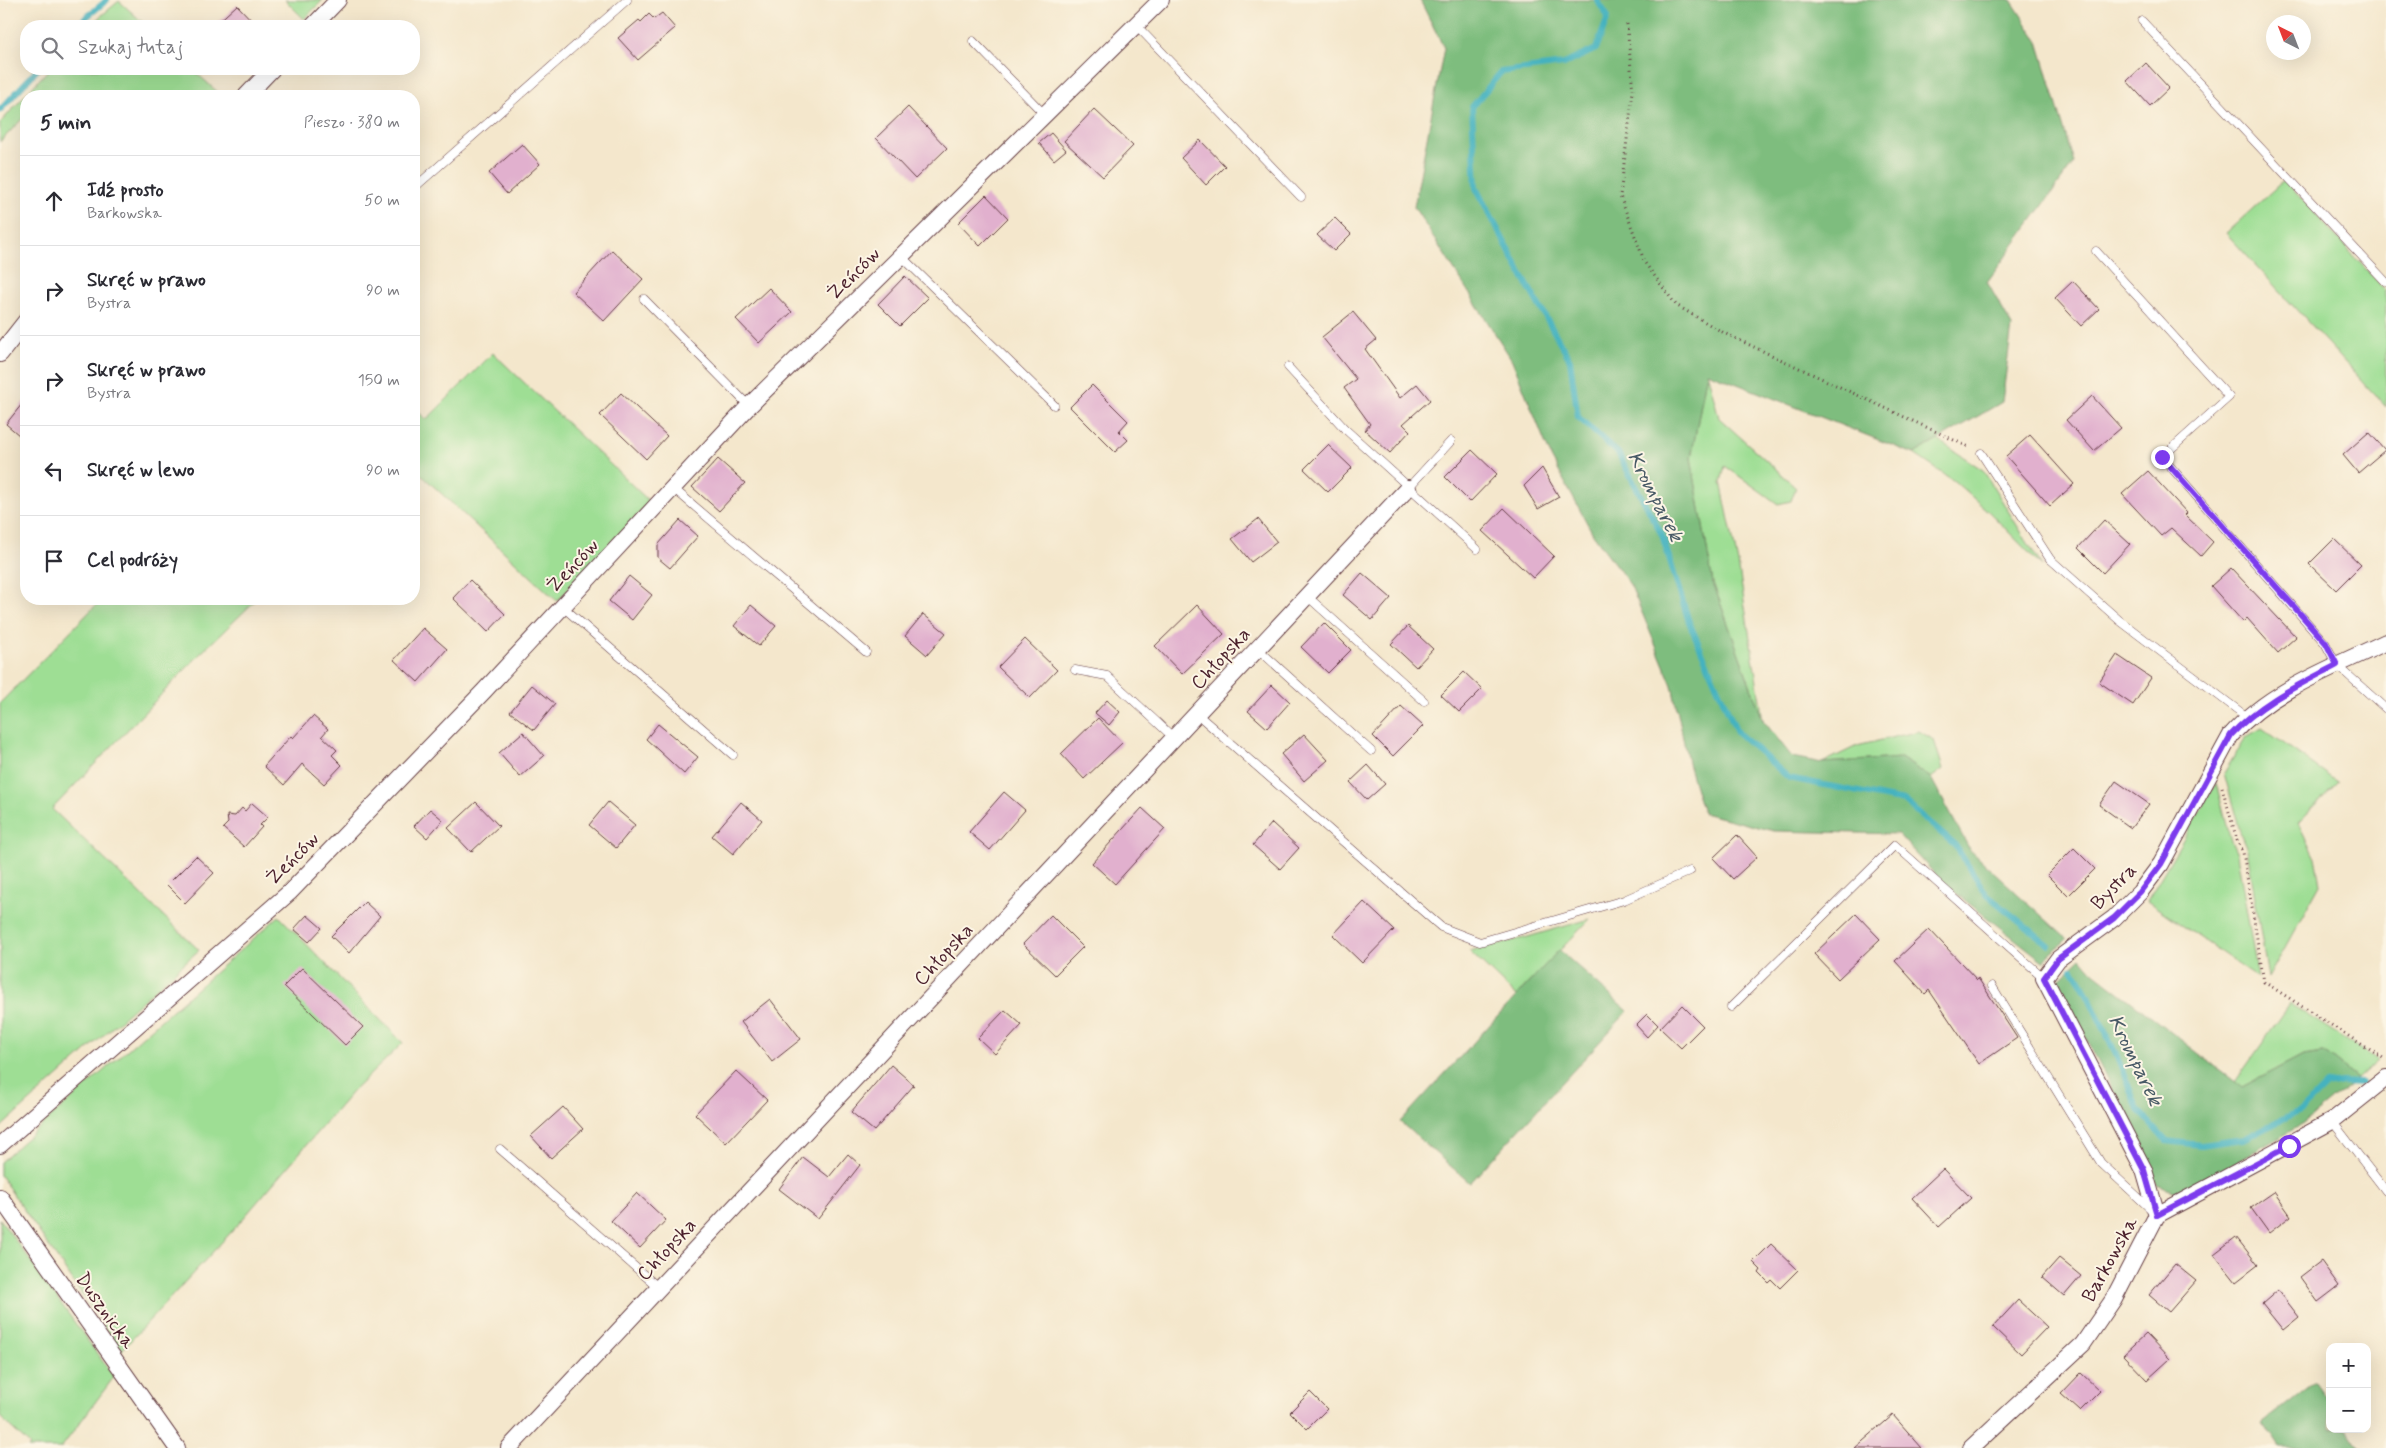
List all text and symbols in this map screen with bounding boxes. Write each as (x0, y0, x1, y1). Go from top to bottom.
north arrow (2266, 15, 2311, 60)
search box (20, 20, 420, 75)
icon: search (38, 34, 66, 62)
text: Szukaj tutaj (78, 35, 183, 60)
text: 5 min (40, 109, 92, 137)
text: Pieszo · 380 m (304, 112, 400, 133)
text: Idź prosto (87, 178, 164, 203)
icon: ahead (40, 187, 68, 215)
text: 50 m (364, 190, 400, 211)
text: Barkowska (87, 203, 162, 224)
street label: Żeńców (821, 241, 887, 307)
text: Skręć w prawo (87, 268, 206, 293)
icon: right (40, 277, 68, 305)
text: 90 m (366, 280, 400, 301)
text: Bystra (87, 293, 131, 314)
text: Skręć w prawo (87, 358, 206, 383)
icon: right (40, 367, 68, 395)
text: 150 m (358, 370, 400, 391)
text: Bystra (87, 383, 131, 404)
water label: Kromparek (1620, 446, 1690, 548)
route end (2151, 446, 2174, 469)
icon: left (40, 457, 68, 485)
text: Skręć w lewo (87, 458, 195, 483)
text: 90 m (366, 460, 400, 481)
street label: Żeńców (541, 533, 605, 599)
icon: arrive (40, 547, 68, 575)
text: Cel podróży (87, 548, 178, 573)
street label: Chłopska (1185, 622, 1257, 696)
street label: Żeńców (260, 826, 326, 892)
street label: Bystra (2085, 858, 2143, 916)
street label: Chłopska (908, 918, 980, 992)
water label: Kromparek (2101, 1010, 2170, 1112)
route start (2278, 1135, 2301, 1158)
street label: Barkowska (2076, 1211, 2145, 1307)
street label: Chłopska (631, 1213, 703, 1287)
street label: Dusznicka (68, 1267, 142, 1356)
map controls (2326, 1343, 2371, 1433)
button: + (2326, 1343, 2371, 1388)
button: − (2326, 1388, 2371, 1433)

